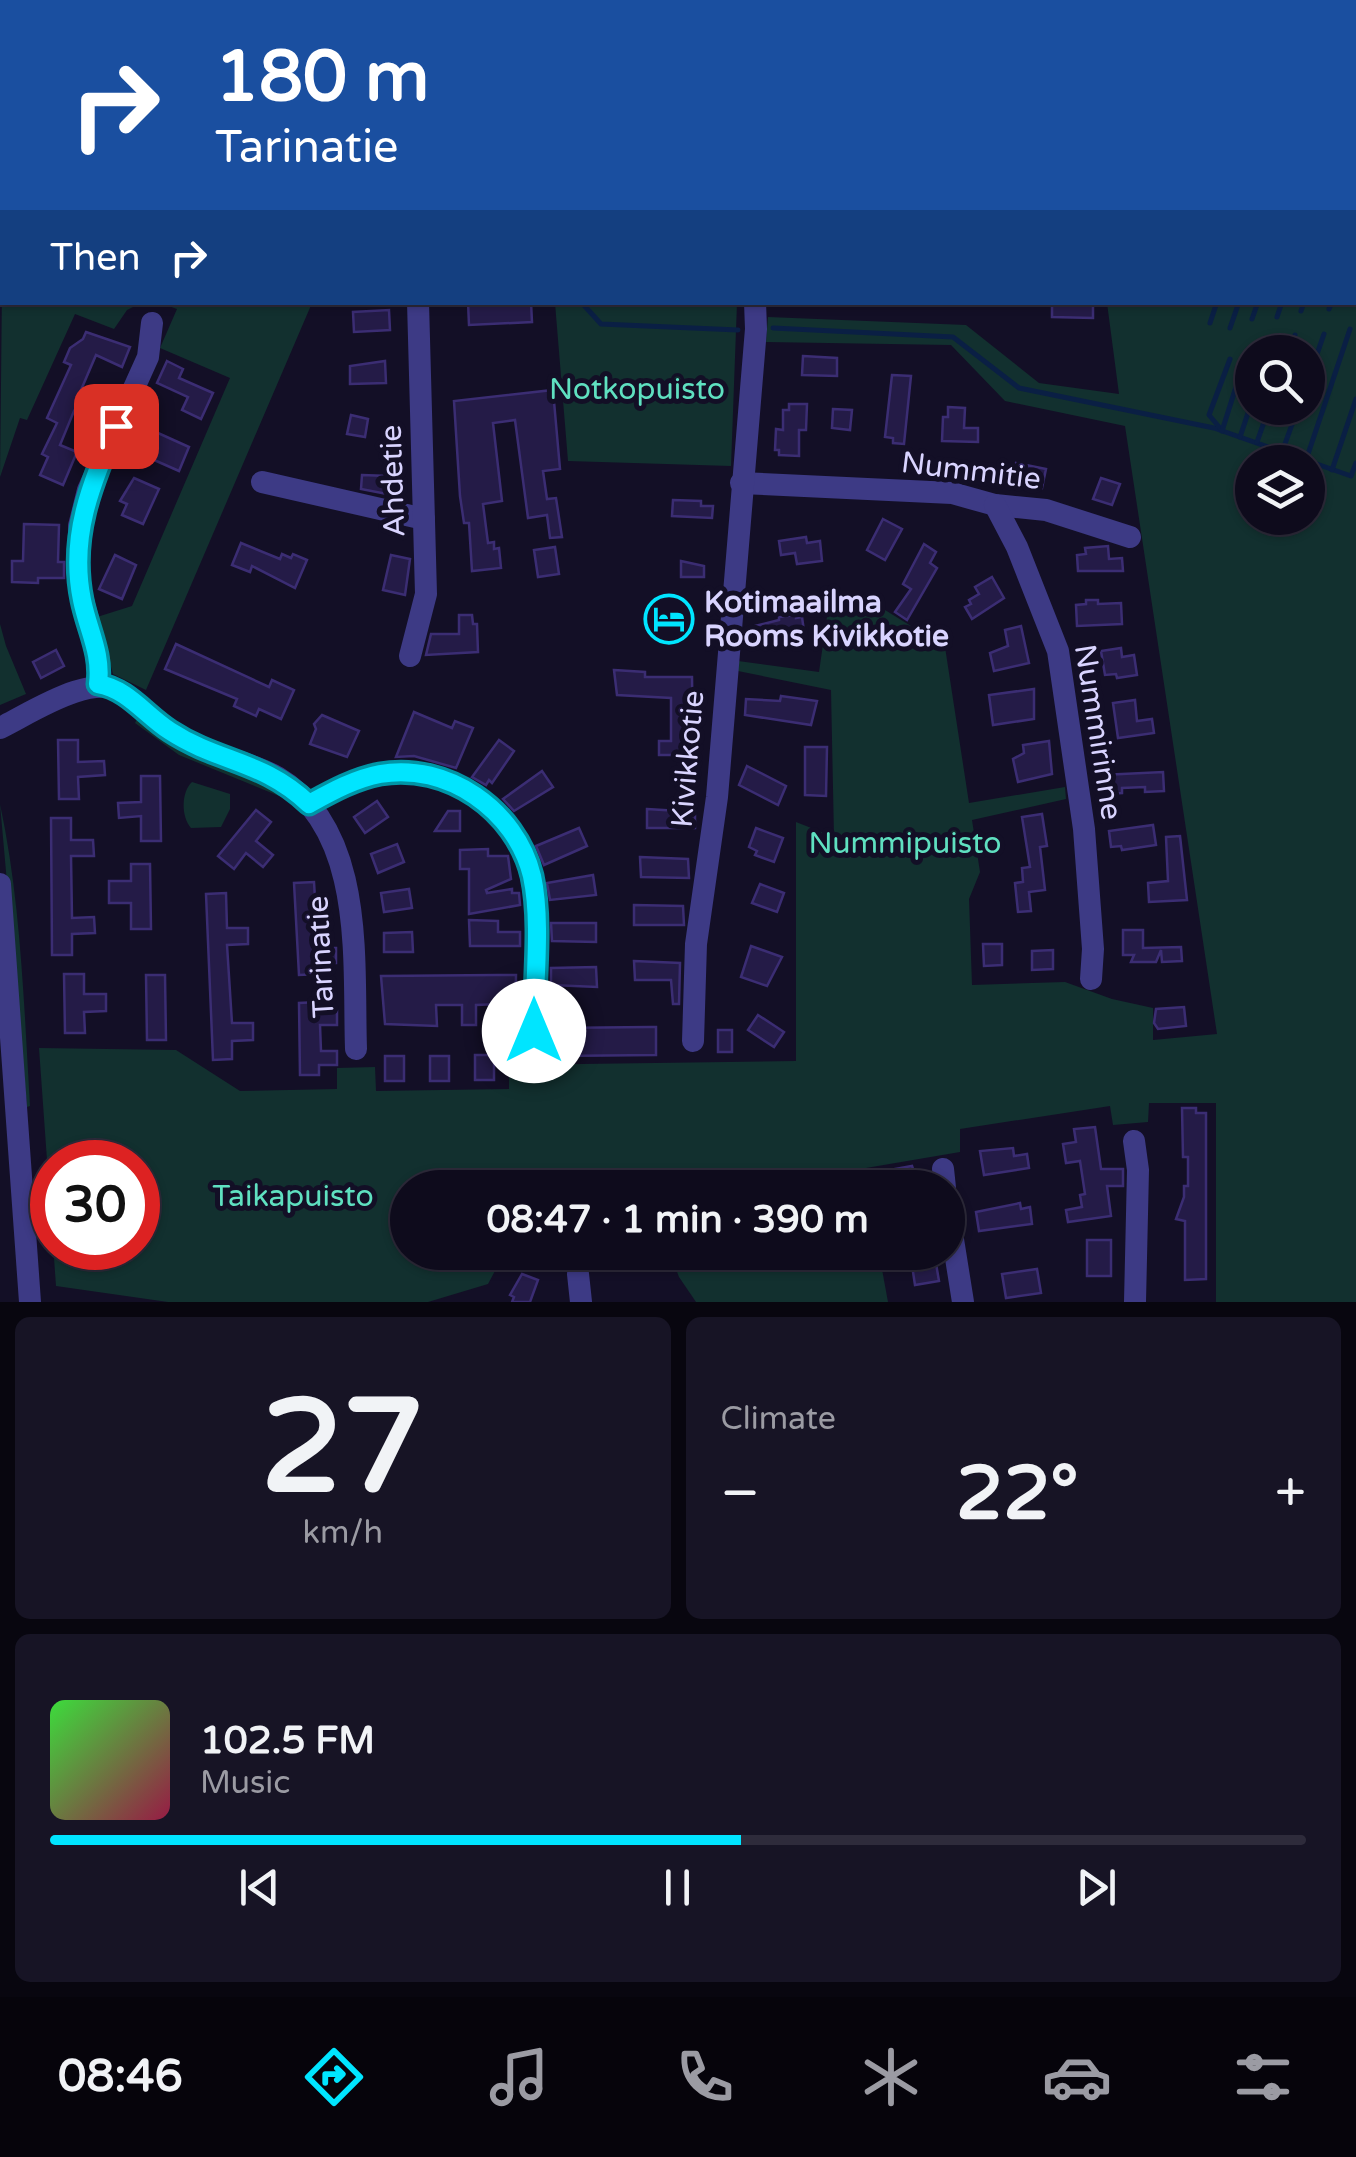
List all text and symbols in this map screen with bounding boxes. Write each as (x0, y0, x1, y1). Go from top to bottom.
text: 180 m (215, 36, 429, 120)
icon: right (50, 40, 180, 170)
text: Tarinatie (215, 121, 399, 175)
icon: right (161, 230, 216, 285)
text: Then (50, 235, 141, 281)
map controls (1235, 335, 1325, 535)
button: search (1235, 335, 1325, 425)
park label: Notkopuisto (549, 371, 725, 408)
pin (74, 384, 159, 469)
icon: arrive (89, 399, 144, 454)
street label: Ahdetie (373, 424, 413, 538)
street label: Nummitie (899, 444, 1043, 498)
button: layers (1235, 445, 1325, 535)
place label: Kotimaailma Rooms Kivikkotie (704, 584, 949, 655)
hotel icon: Kotimaailma Rooms Kivikkotie (643, 593, 695, 645)
street label: Nummirinne (1066, 642, 1130, 822)
street label: Kivikkotie (664, 689, 712, 829)
park label: Nummipuisto (809, 825, 1001, 862)
street label: Tarinatie (299, 895, 343, 1019)
position arrow (482, 979, 586, 1083)
speed limit sign: 30 (30, 1140, 160, 1270)
park label: Taikapuisto (212, 1178, 374, 1215)
text: 08:47 · 1 min · 390 m (486, 1197, 869, 1243)
text: 27 (261, 1371, 424, 1527)
text: Climate (721, 1400, 836, 1438)
text: 22° (956, 1449, 1079, 1539)
text: − (721, 1461, 760, 1527)
text: + (1275, 1461, 1306, 1527)
text: km/h (303, 1514, 383, 1552)
text: 102.5 FM (200, 1718, 375, 1764)
text: Music (200, 1764, 290, 1802)
icon: previous (232, 1860, 287, 1915)
icon: pause (650, 1860, 705, 1915)
icon: next (1069, 1860, 1124, 1915)
icon: directions (299, 2042, 369, 2112)
icon: music (484, 2042, 554, 2112)
icon: phone (670, 2042, 740, 2112)
icon: climate (856, 2042, 926, 2112)
icon: car (1042, 2042, 1112, 2112)
icon: filters (1228, 2042, 1298, 2112)
text: 08:46 (58, 2050, 183, 2104)

